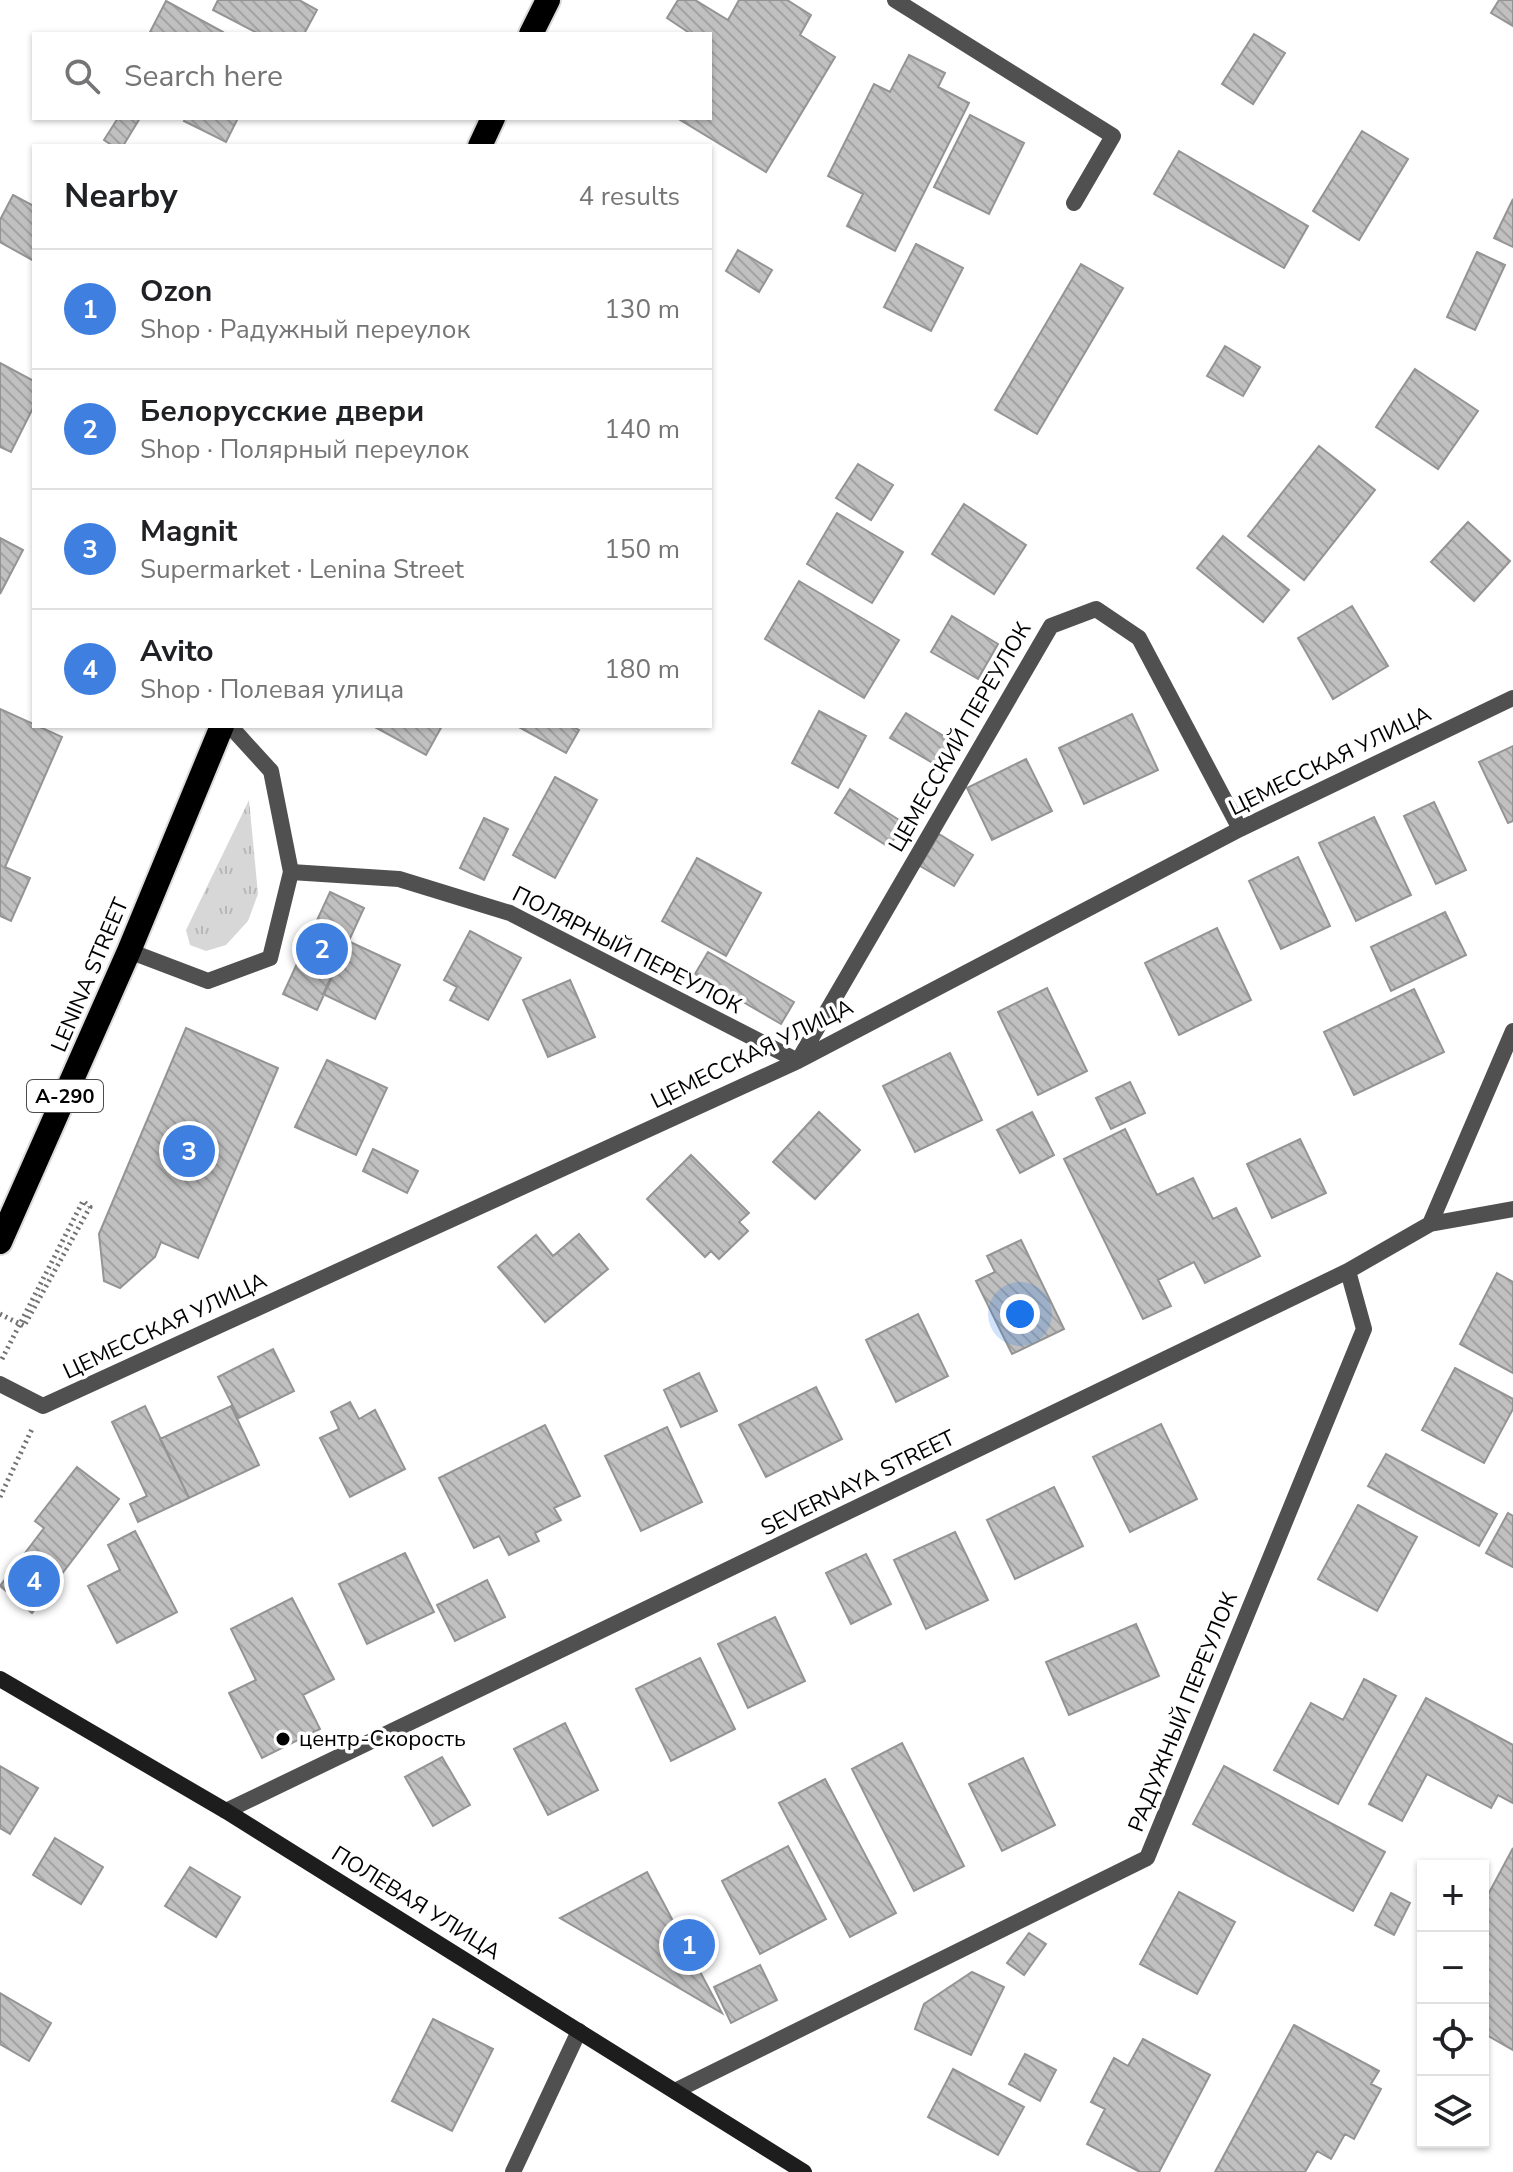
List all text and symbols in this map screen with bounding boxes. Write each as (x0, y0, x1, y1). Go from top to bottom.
search box (32, 32, 712, 120)
icon: search (60, 54, 104, 98)
text: Search here (124, 56, 283, 97)
text: Nearby (64, 173, 178, 219)
text: 4 results (579, 179, 680, 214)
text: Ozon (140, 271, 212, 312)
text: 1 (82, 292, 98, 327)
text: 130 m (604, 292, 680, 327)
text: Shop · Радужный переулок (140, 312, 470, 347)
text: Белорусские двери (140, 391, 424, 432)
text: 2 (82, 412, 98, 447)
text: 140 m (604, 412, 680, 447)
text: Shop · Полярный переулок (140, 432, 469, 467)
text: Magnit (140, 511, 237, 552)
text: 3 (82, 532, 98, 567)
text: 150 m (604, 532, 680, 567)
text: Supermarket · Lenina Street (140, 552, 464, 587)
street label: ЦЕМЕССКИЙ ПЕРЕУЛОК (882, 616, 1038, 858)
text: Avito (140, 631, 214, 672)
text: 4 (82, 652, 98, 687)
text: 180 m (604, 652, 680, 687)
text: Shop · Полевая улица (140, 672, 404, 707)
street label: ЦЕМЕССКАЯ УЛИЦА (1224, 699, 1436, 823)
street label: ПОЛЯРНЫЙ ПЕРЕУЛОК (507, 879, 747, 1021)
street label: LENINA STREET (44, 893, 136, 1057)
pin: 2 (296, 919, 348, 979)
street label: ЦЕМЕССКАЯ УЛИЦА (646, 992, 858, 1116)
road number: А-290 (27, 1080, 103, 1112)
pin: 3 (163, 1121, 215, 1181)
street label: ЦЕМЕССКАЯ УЛИЦА (58, 1266, 272, 1386)
your location (1000, 1294, 1040, 1334)
street label: SEVERNAYA STREET (756, 1423, 961, 1543)
pin: 4 (8, 1551, 60, 1611)
street label: РАДУЖНЫЙ ПЕРЕУЛОК (1121, 1588, 1245, 1836)
place label: центр-Скорость (299, 1724, 466, 1754)
marker: центр-Скорость (274, 1730, 292, 1748)
street label: ПОЛЕВАЯ УЛИЦА (326, 1839, 506, 1967)
map controls (1417, 1860, 1489, 2148)
button: + (1417, 1860, 1489, 1932)
pin: 1 (663, 1915, 715, 1975)
button: − (1417, 1932, 1489, 2004)
button: locate (1417, 2004, 1489, 2076)
button: layers (1417, 2076, 1489, 2148)

